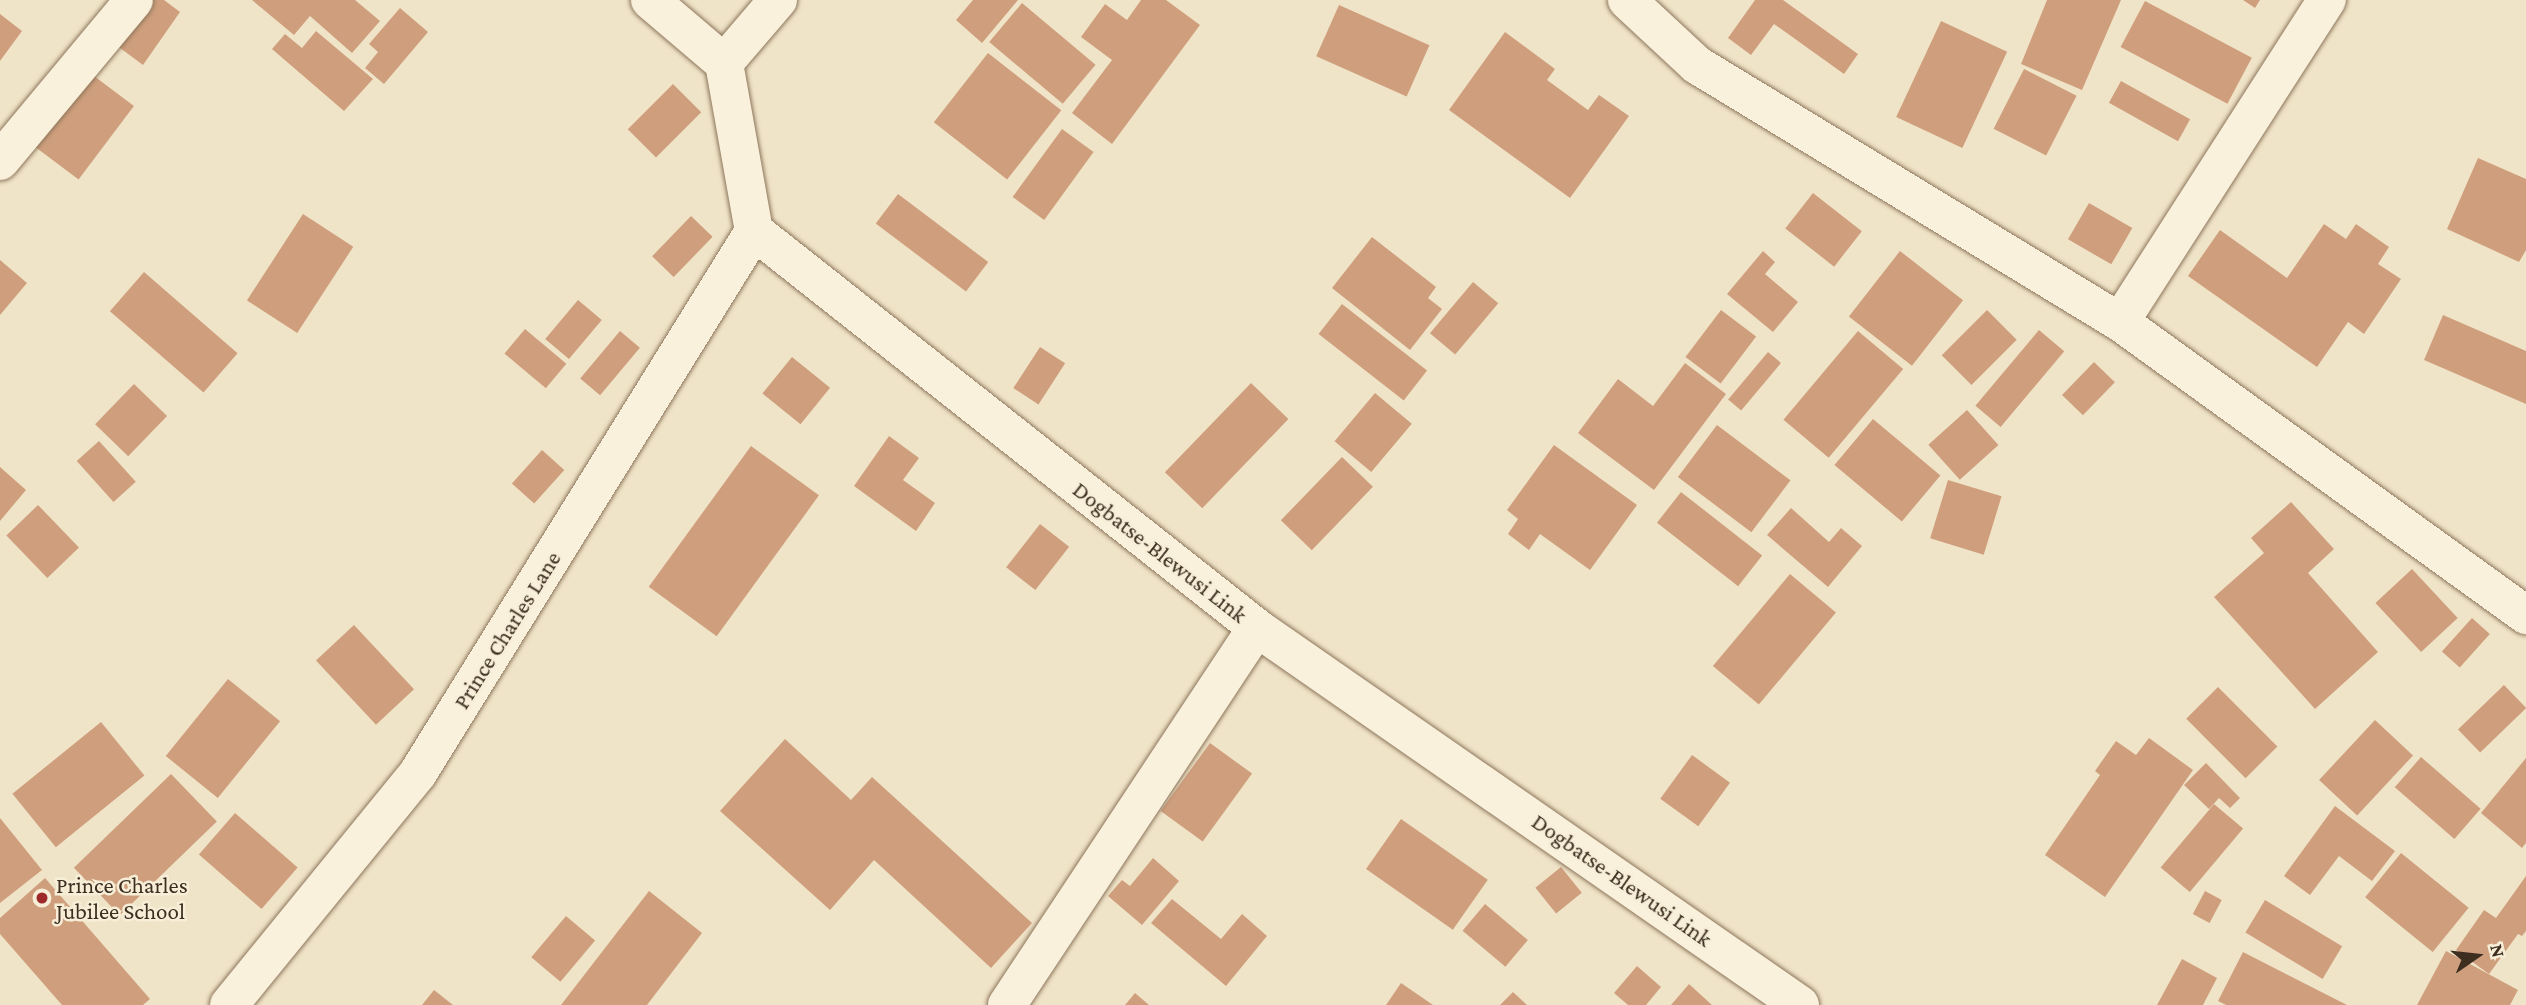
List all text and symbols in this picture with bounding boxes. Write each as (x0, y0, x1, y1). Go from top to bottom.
street label: Dogbatse-Blewusi Link (1067, 475, 1253, 629)
street label: Prince Charles Lane (447, 546, 567, 714)
street label: Dogbatse-Blewusi Link (1527, 807, 1717, 953)
place label: Prince Charles Jubilee School (56, 871, 188, 925)
marker: Prince Charles Jubilee School (34, 890, 50, 906)
north arrow (2442, 921, 2512, 991)
text: N (2486, 942, 2510, 960)

